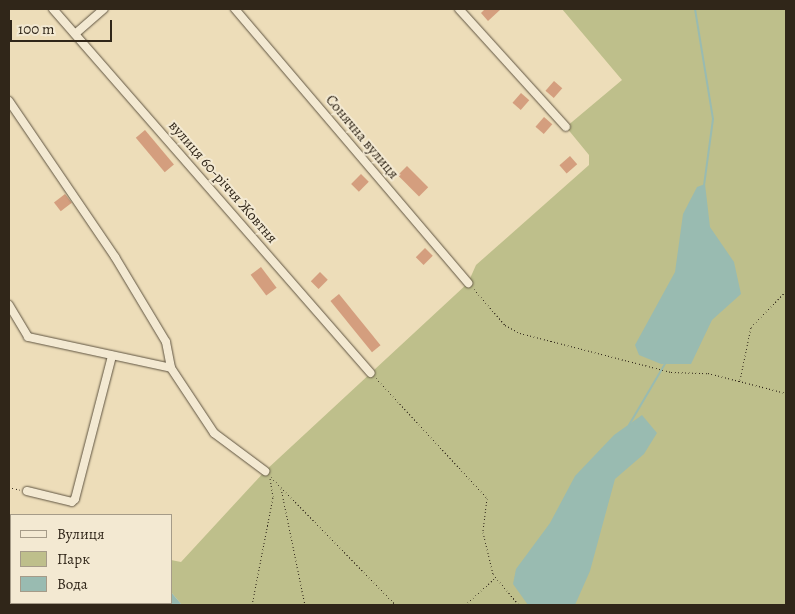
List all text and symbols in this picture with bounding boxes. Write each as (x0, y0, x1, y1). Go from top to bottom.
scale bar (12, 10, 115, 42)
text: 100 m (18, 19, 55, 39)
street label: Сонячна вулиця (322, 91, 402, 183)
street label: вулиця 60-річчя Жовтня (165, 117, 281, 247)
legend (10, 514, 172, 604)
text: Вулиця (57, 524, 104, 544)
text: Парк (57, 549, 90, 569)
text: Вода (57, 574, 88, 594)

